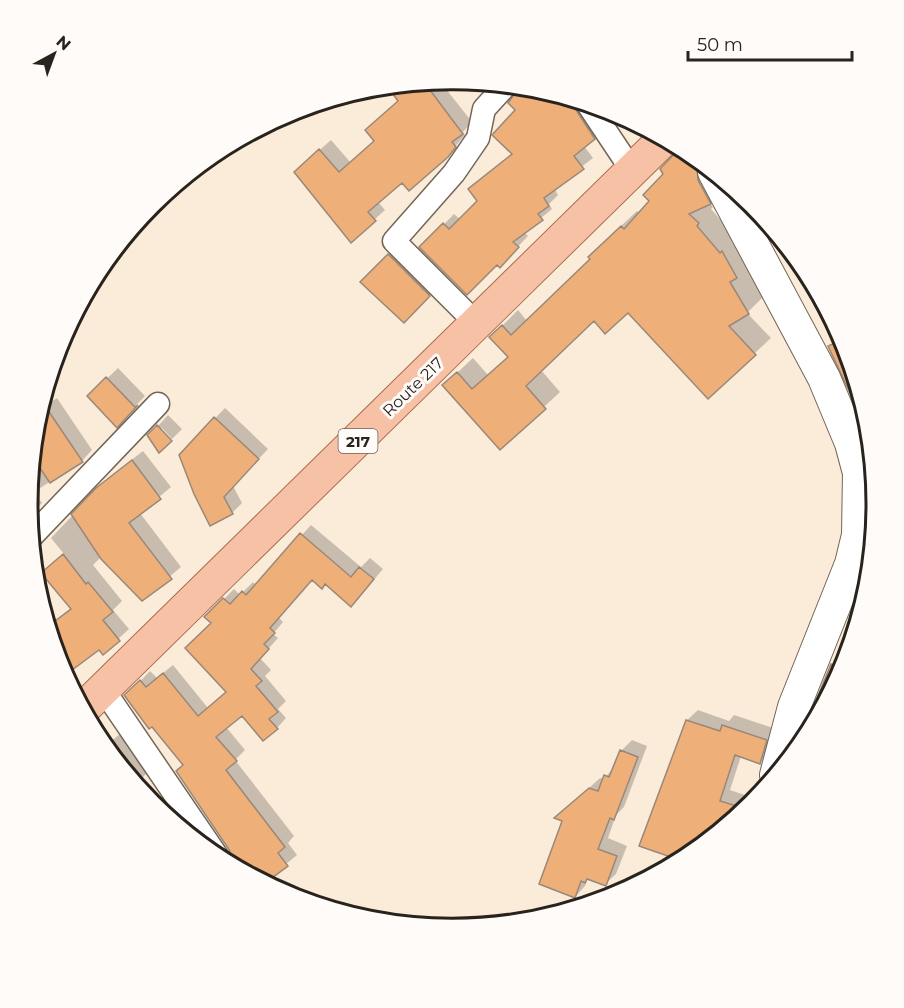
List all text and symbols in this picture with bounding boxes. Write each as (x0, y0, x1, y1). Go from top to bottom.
north arrow (24, 24, 84, 84)
scale bar (688, 24, 852, 62)
text: N (52, 32, 75, 54)
text: 50 m (697, 34, 743, 56)
street label: Route 217 (379, 354, 447, 420)
road number: 217 (338, 429, 378, 453)

